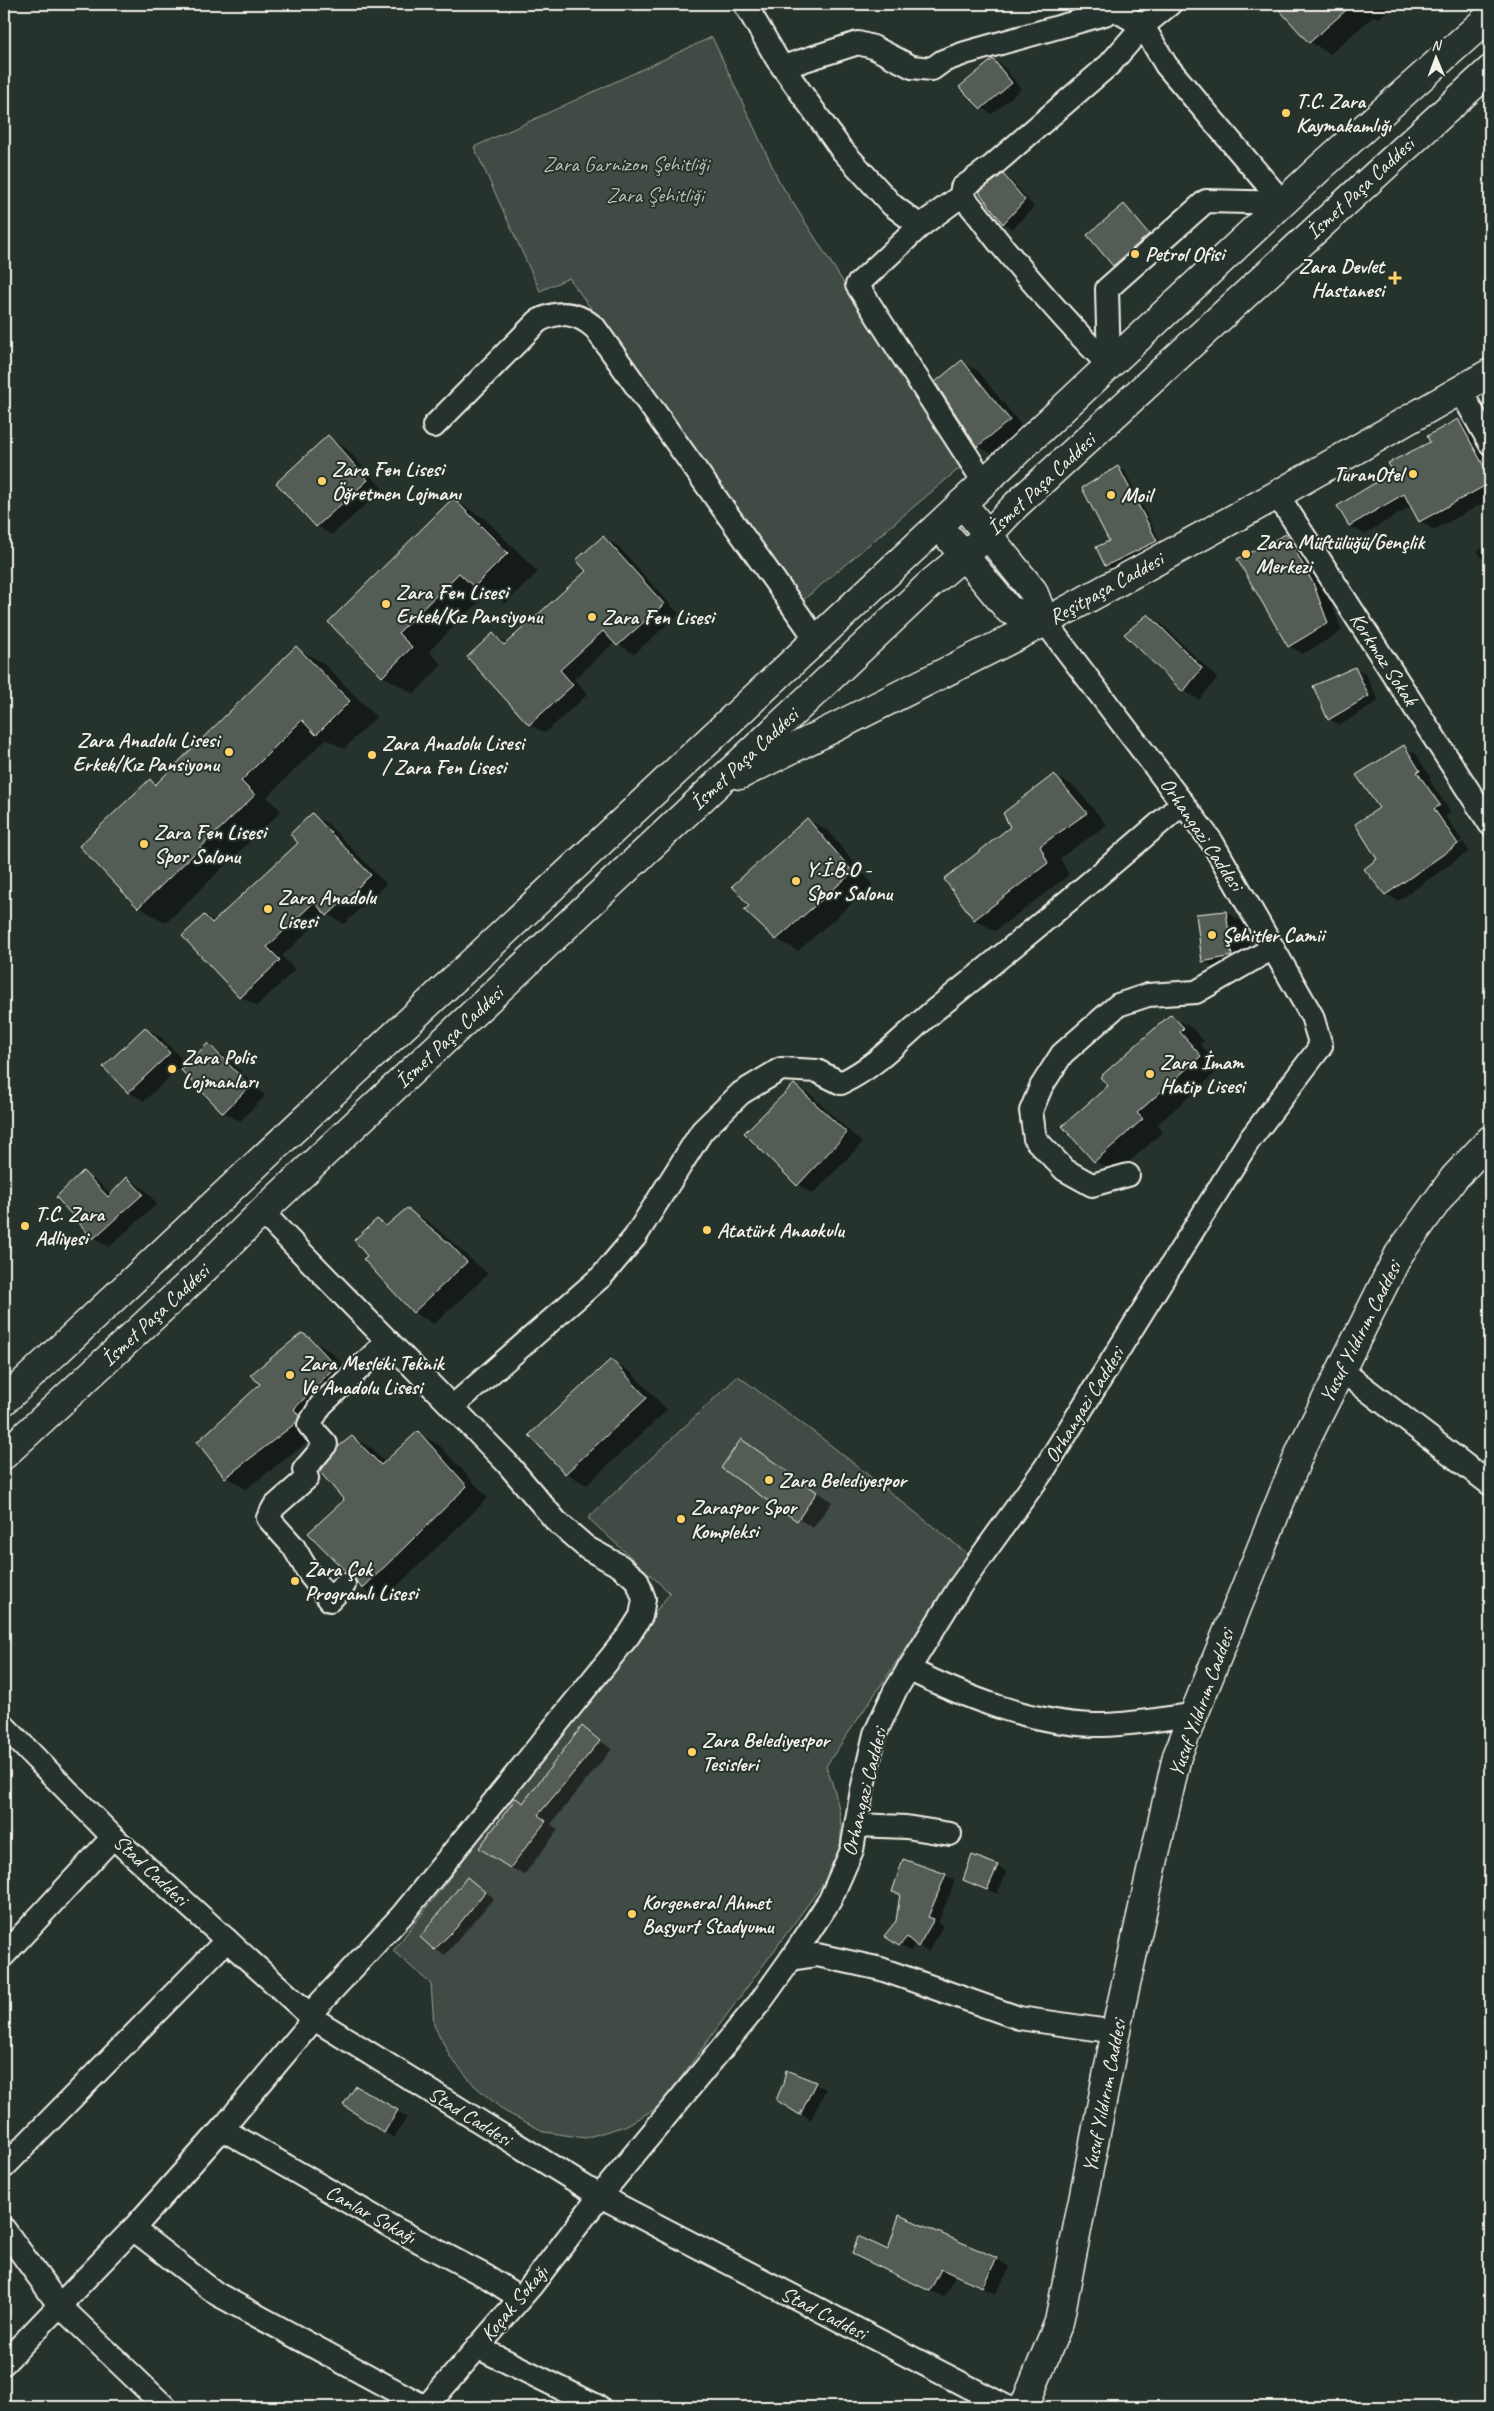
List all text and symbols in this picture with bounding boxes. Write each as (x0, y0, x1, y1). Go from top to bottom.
north arrow (1412, 32, 1462, 82)
text: N (1431, 37, 1443, 54)
place label: T.C. Zara Kaymakamlığı (1296, 88, 1393, 138)
marker: T.C. Zara Kaymakamlığı (1280, 107, 1292, 119)
street label: İsmet Paşa Caddesi (1300, 129, 1422, 245)
park label: Zara Garnizon Şehitliği (543, 151, 712, 177)
park label: Zara Şehitliği (606, 182, 707, 208)
place label: Petrol Ofisi (1145, 241, 1227, 267)
marker: Petrol Ofisi (1129, 248, 1141, 260)
place label: Zara Devlet Hastanesi (1299, 253, 1387, 303)
marker: Zara Devlet Hastanesi (1388, 271, 1402, 285)
street label: İsmet Paşa Caddesi (981, 425, 1103, 541)
place label: Zara Fen Lisesi Öğretmen Lojmanı (332, 456, 463, 506)
place label: TuranOtel (1333, 461, 1407, 487)
marker: TuranOtel (1407, 468, 1419, 480)
marker: Zara Fen Lisesi Öğretmen Lojmanı (316, 475, 328, 487)
place label: Moil (1121, 482, 1156, 508)
marker: Moil (1105, 489, 1117, 501)
place label: Zara Müftülüğü/Gençlik Merkezi (1256, 529, 1426, 579)
street label: Reşitpaşa Caddesi (1044, 544, 1170, 630)
marker: Zara Müftülüğü/Gençlik Merkezi (1240, 548, 1252, 560)
place label: Zara Fen Lisesi Erkek/Kız Pansiyonu (396, 579, 545, 629)
marker: Zara Fen Lisesi Erkek/Kız Pansiyonu (380, 598, 392, 610)
place label: Zara Fen Lisesi (602, 604, 717, 630)
street label: Korkmaz Sokak (1344, 607, 1425, 712)
marker: Zara Fen Lisesi (586, 611, 598, 623)
street label: İsmet Paşa Caddesi (684, 700, 806, 816)
place label: Zara Anadolu Lisesi Erkek/Kız Pansiyonu (73, 727, 222, 777)
place label: Zara Anadolu Lisesi / Zara Fen Lisesi (382, 730, 527, 780)
marker: Zara Anadolu Lisesi Erkek/Kız Pansiyonu (223, 746, 235, 758)
marker: Zara Anadolu Lisesi / Zara Fen Lisesi (366, 749, 378, 761)
street label: Orhangazi Caddesi (1155, 772, 1251, 898)
place label: Zara Fen Lisesi Spor Salonu (154, 819, 269, 869)
marker: Zara Fen Lisesi Spor Salonu (138, 838, 150, 850)
place label: Y.İ.B.O - Spor Salonu (806, 856, 894, 906)
marker: Y.İ.B.O - Spor Salonu (790, 875, 802, 887)
place label: Zara Anadolu Lisesi (278, 884, 378, 934)
marker: Zara Anadolu Lisesi (262, 903, 274, 915)
place label: Şehitler Camii (1222, 922, 1327, 948)
marker: Şehitler Camii (1206, 929, 1218, 941)
street label: İsmet Paşa Caddesi (389, 978, 511, 1094)
place label: Zara Polis Lojmanları (182, 1044, 260, 1094)
place label: Zara İmam Hatip Lisesi (1160, 1049, 1247, 1099)
marker: Zara Polis Lojmanları (166, 1063, 178, 1075)
marker: Zara İmam Hatip Lisesi (1144, 1068, 1156, 1080)
place label: T.C. Zara Adliyesi (35, 1201, 106, 1251)
place label: Atatürk Anaokulu (717, 1217, 846, 1243)
marker: T.C. Zara Adliyesi (19, 1220, 31, 1232)
marker: Atatürk Anaokulu (701, 1224, 713, 1236)
street label: Yusuf Yıldırım Caddesi (1313, 1254, 1408, 1407)
street label: İsmet Paşa Caddesi (95, 1256, 217, 1372)
street label: Orhangazi Caddesi (1038, 1340, 1131, 1468)
place label: Zara Mesleki Teknik Ve Anadolu Lisesi (300, 1350, 446, 1400)
marker: Zara Mesleki Teknik Ve Anadolu Lisesi (284, 1369, 296, 1381)
place label: Zara Belediyespor (779, 1467, 908, 1493)
marker: Zara Belediyespor (763, 1474, 775, 1486)
place label: Zaraspor Spor Kompleksi (691, 1494, 799, 1544)
marker: Zaraspor Spor Kompleksi (675, 1513, 687, 1525)
place label: Zara Çok Programlı Lisesi (305, 1556, 420, 1606)
marker: Zara Çok Programlı Lisesi (289, 1575, 301, 1587)
street label: Yusuf Yıldırım Caddesi (1162, 1623, 1241, 1780)
street label: Orhangazi Caddesi (836, 1722, 893, 1859)
place label: Zara Belediyespor Tesisleri (702, 1727, 831, 1777)
marker: Zara Belediyespor Tesisleri (686, 1746, 698, 1758)
street label: Stad Caddesi (108, 1829, 196, 1913)
place label: Korgeneral Ahmet Başyurt Stadyumu (642, 1889, 776, 1939)
marker: Korgeneral Ahmet Başyurt Stadyumu (626, 1908, 638, 1920)
street label: Yusuf Yıldırım Caddesi (1076, 2014, 1132, 2175)
street label: Stad Caddesi (424, 2080, 519, 2153)
street label: Canlar Sokağı (321, 2179, 422, 2250)
street label: Koçak Sokağı (475, 2259, 554, 2346)
street label: Stad Caddesi (777, 2280, 874, 2347)

